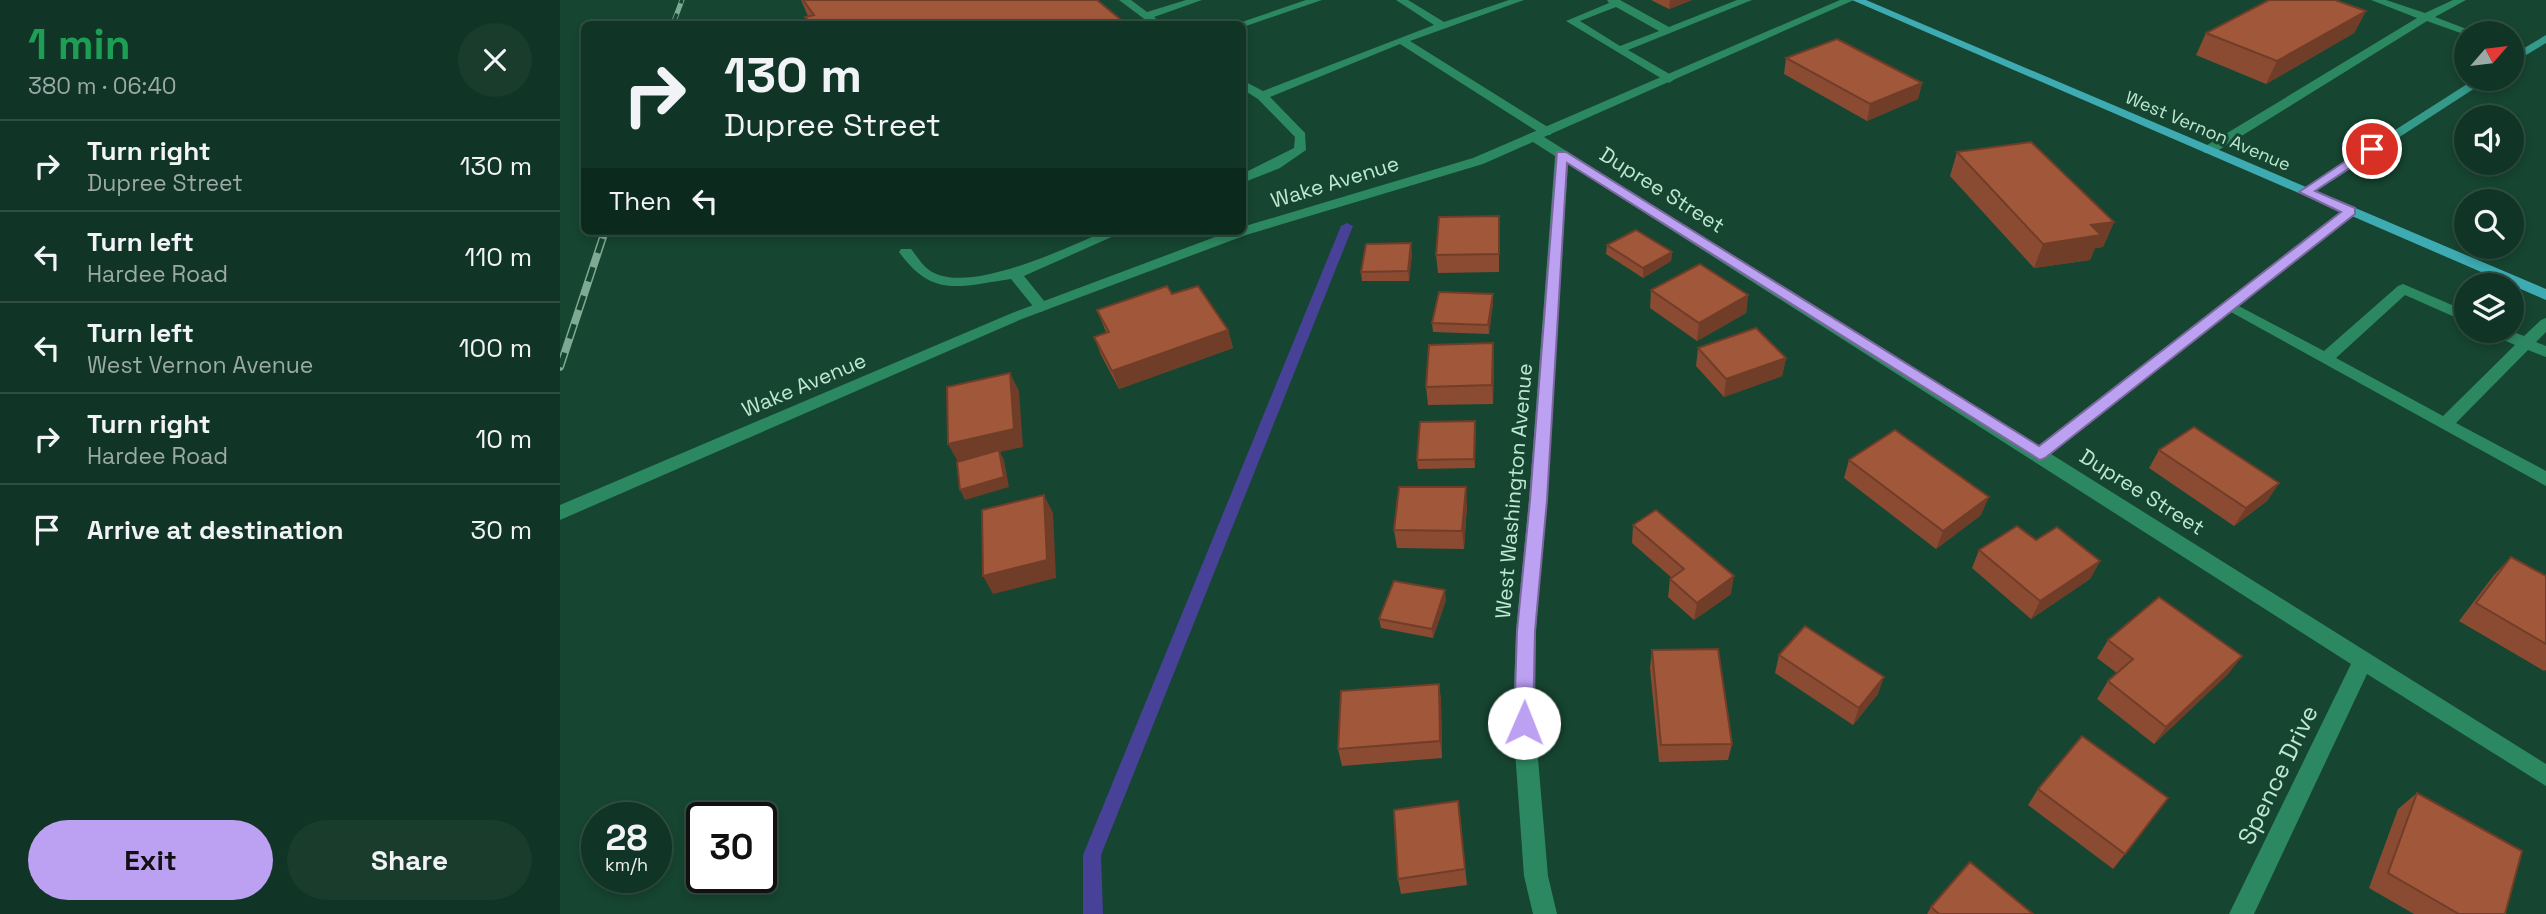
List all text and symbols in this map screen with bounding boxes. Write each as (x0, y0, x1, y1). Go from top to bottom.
text: 1 min (28, 18, 131, 71)
north arrow (2454, 21, 2524, 91)
map controls (2454, 21, 2524, 343)
button: close (458, 23, 532, 97)
text: 130 m (724, 44, 862, 106)
icon: right (609, 49, 700, 140)
text: 380 m · 06:40 (28, 71, 177, 101)
street label: West Vernon Avenue (2122, 85, 2294, 176)
text: Dupree Street (724, 105, 941, 145)
button: sound (2454, 105, 2524, 175)
pin (2342, 119, 2402, 179)
icon: arrive (2353, 130, 2391, 168)
text: Turn right (87, 134, 211, 168)
street label: Dupree Street (1595, 140, 1730, 239)
icon: right (28, 147, 66, 185)
text: 130 m (460, 149, 532, 183)
street label: Wake Avenue (1267, 149, 1402, 214)
text: Dupree Street (87, 168, 243, 198)
icon: left (686, 182, 724, 220)
text: Then (609, 184, 672, 218)
button: search (2454, 189, 2524, 259)
text: Turn left (87, 225, 194, 259)
icon: left (28, 238, 66, 276)
text: 110 m (465, 240, 532, 274)
text: Hardee Road (87, 259, 228, 289)
button: layers (2454, 273, 2524, 343)
text: Turn left (87, 316, 194, 350)
icon: left (28, 329, 66, 367)
text: 100 m (459, 331, 532, 365)
street label: Wake Avenue (737, 346, 870, 423)
text: West Vernon Avenue (87, 350, 313, 380)
street label: West Washington Avenue (1489, 362, 1538, 620)
text: Turn right (87, 407, 211, 441)
icon: right (28, 420, 66, 458)
text: 10 m (475, 422, 532, 456)
text: Hardee Road (87, 441, 228, 471)
street label: Dupree Street (2075, 442, 2210, 541)
icon: arrive (28, 511, 66, 549)
text: Arrive at destination (87, 513, 344, 547)
text: 30 m (471, 513, 532, 547)
position arrow (1487, 686, 1561, 760)
street label: Spence Drive (2230, 700, 2325, 850)
speed limit sign: 30 (686, 802, 777, 893)
text: 28 (606, 816, 647, 860)
button: Exit (28, 820, 273, 900)
button: Share (287, 820, 532, 900)
text: km/h (605, 853, 648, 876)

